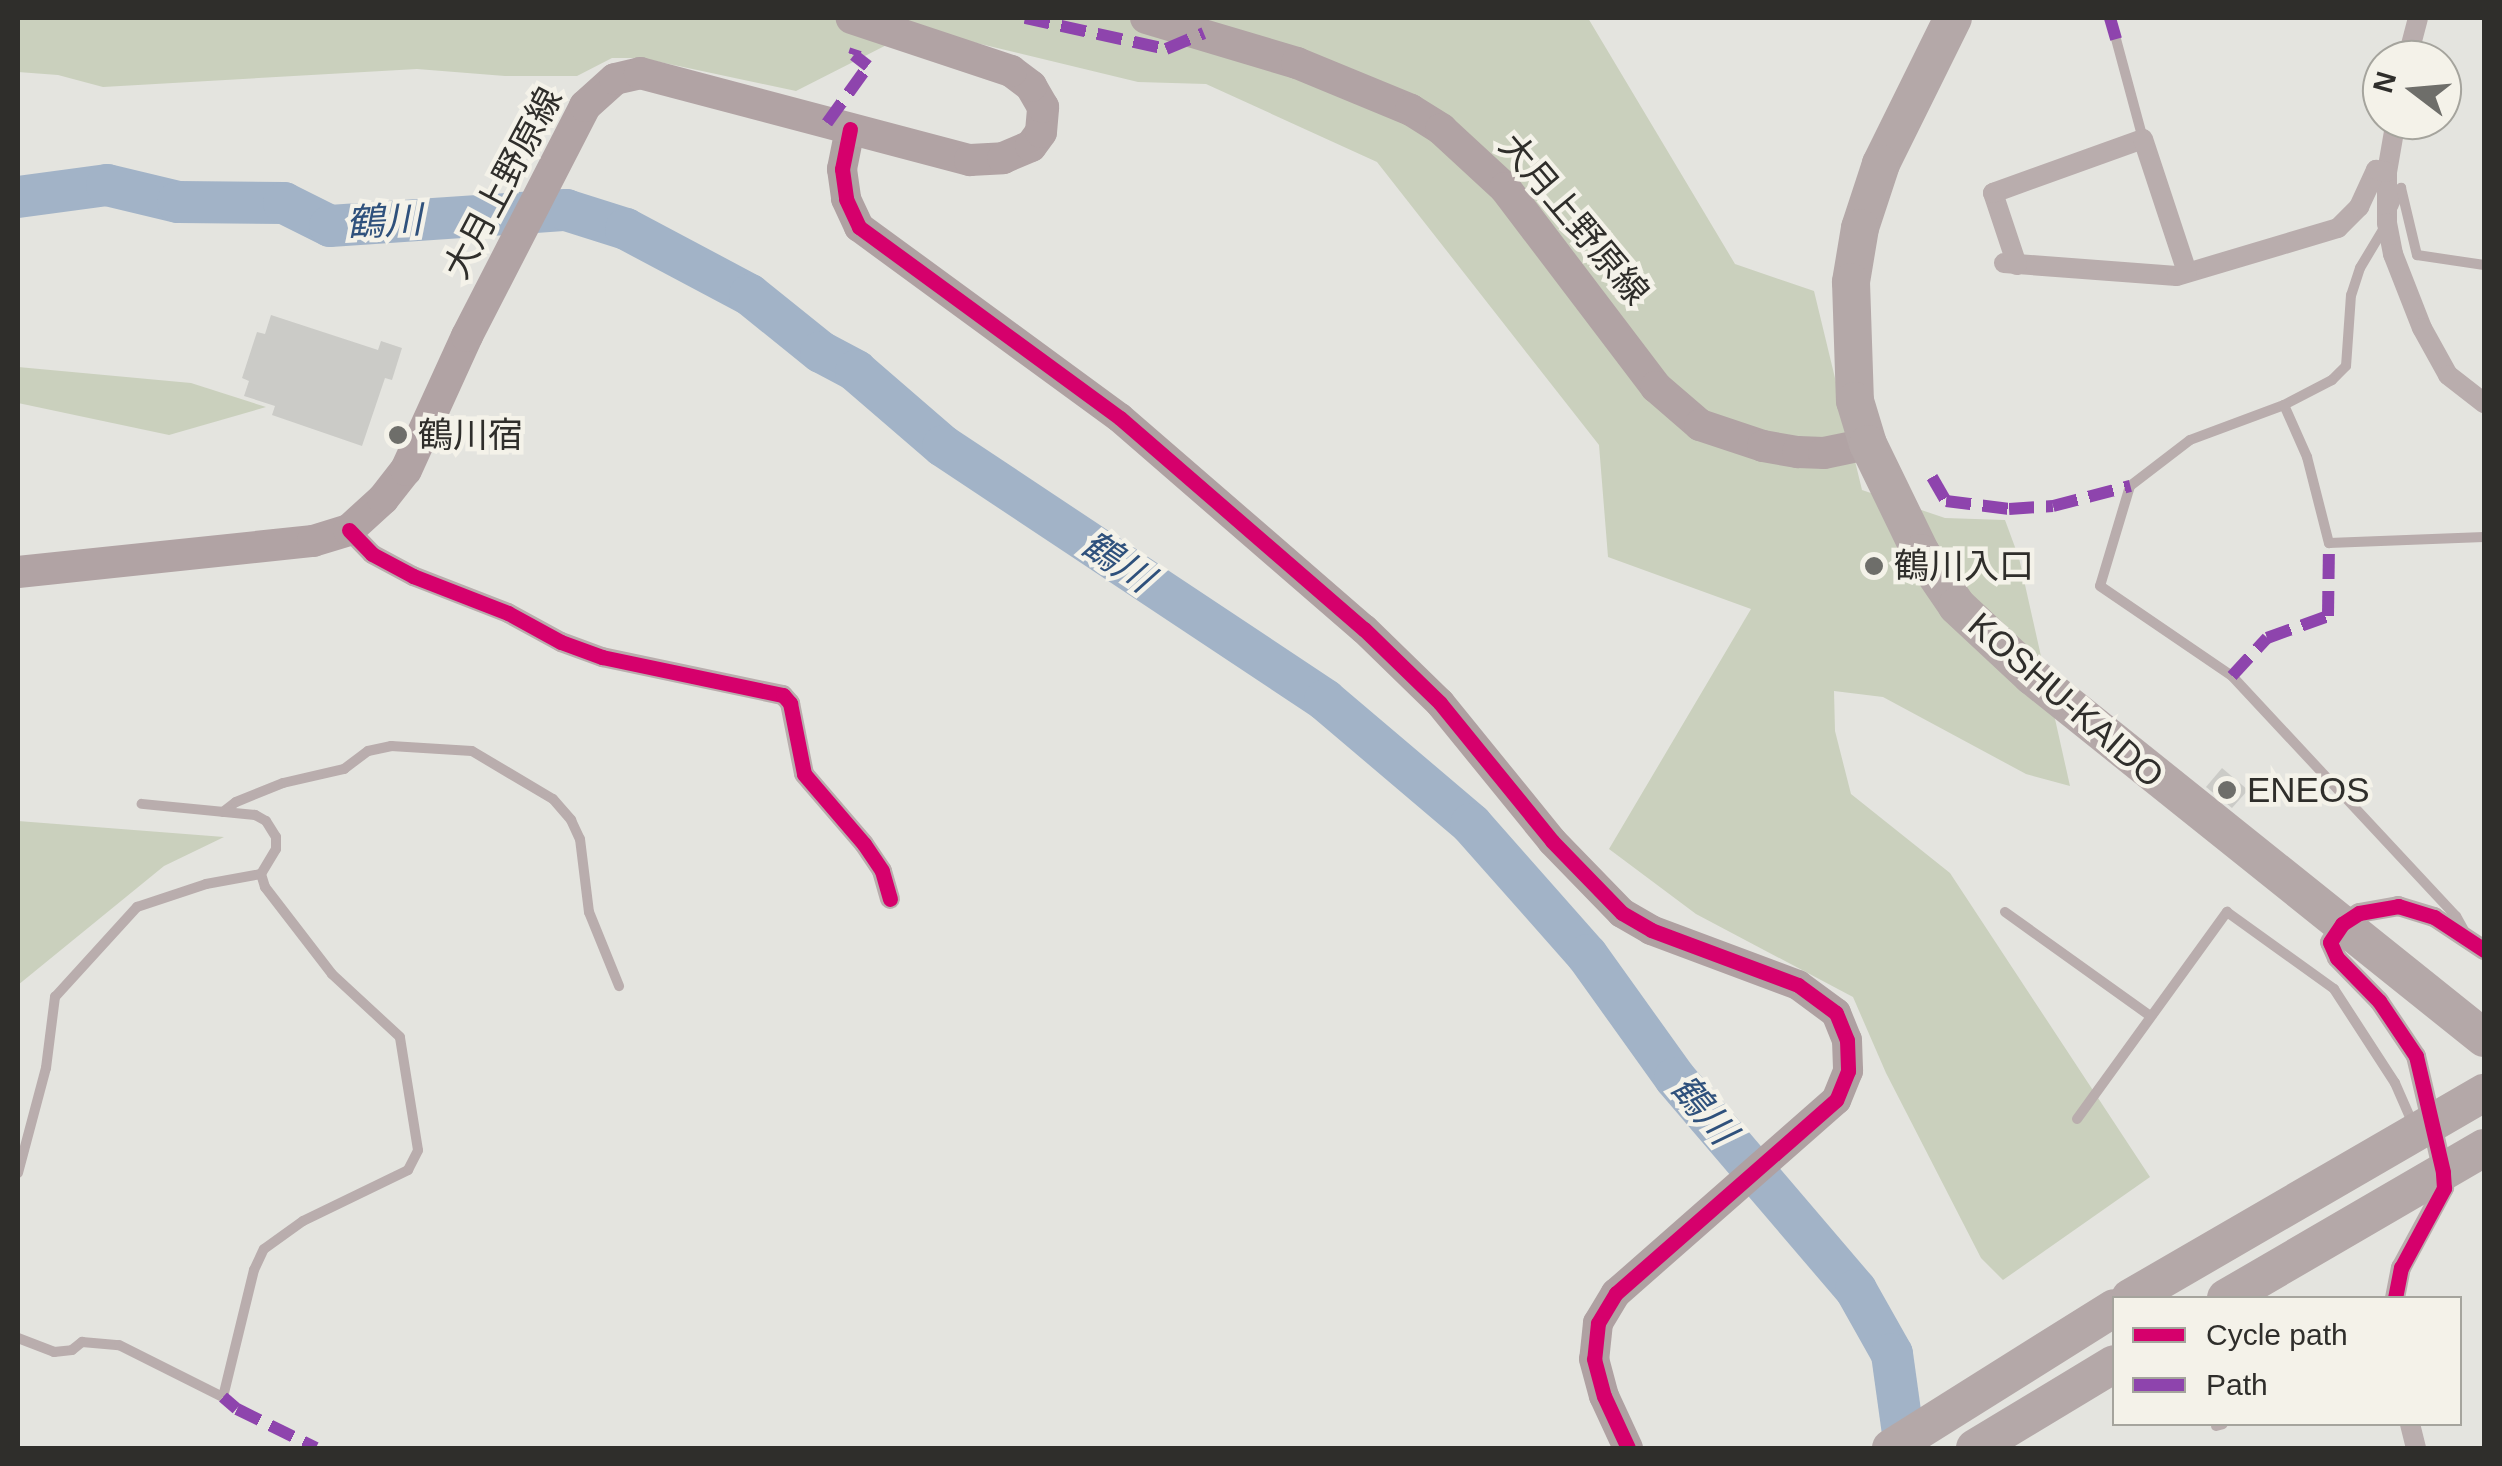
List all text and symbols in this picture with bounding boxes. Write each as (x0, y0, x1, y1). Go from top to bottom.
north arrow (2362, 40, 2462, 140)
text: N (2367, 68, 2402, 96)
street label: 大月上野原線 (435, 80, 571, 286)
street label: 大月上野原線 (1490, 125, 1658, 313)
water label: 鶴川 (345, 197, 423, 247)
place label: 鶴川宿 (418, 414, 523, 456)
marker: 鶴川宿 (387, 424, 409, 446)
water label: 鶴川 (1073, 522, 1161, 602)
place label: 鶴川入口 (1894, 545, 2034, 587)
marker: 鶴川入口 (1863, 555, 1885, 577)
street label: KOSHU-KAIDO (1960, 604, 2172, 796)
place label: ENEOS (2247, 769, 2370, 811)
marker: ENEOS (2216, 779, 2238, 801)
water label: 鶴川 (1661, 1066, 1745, 1154)
legend (2112, 1296, 2462, 1426)
text: Cycle path (2206, 1318, 2348, 1351)
text: Path (2206, 1368, 2268, 1401)

